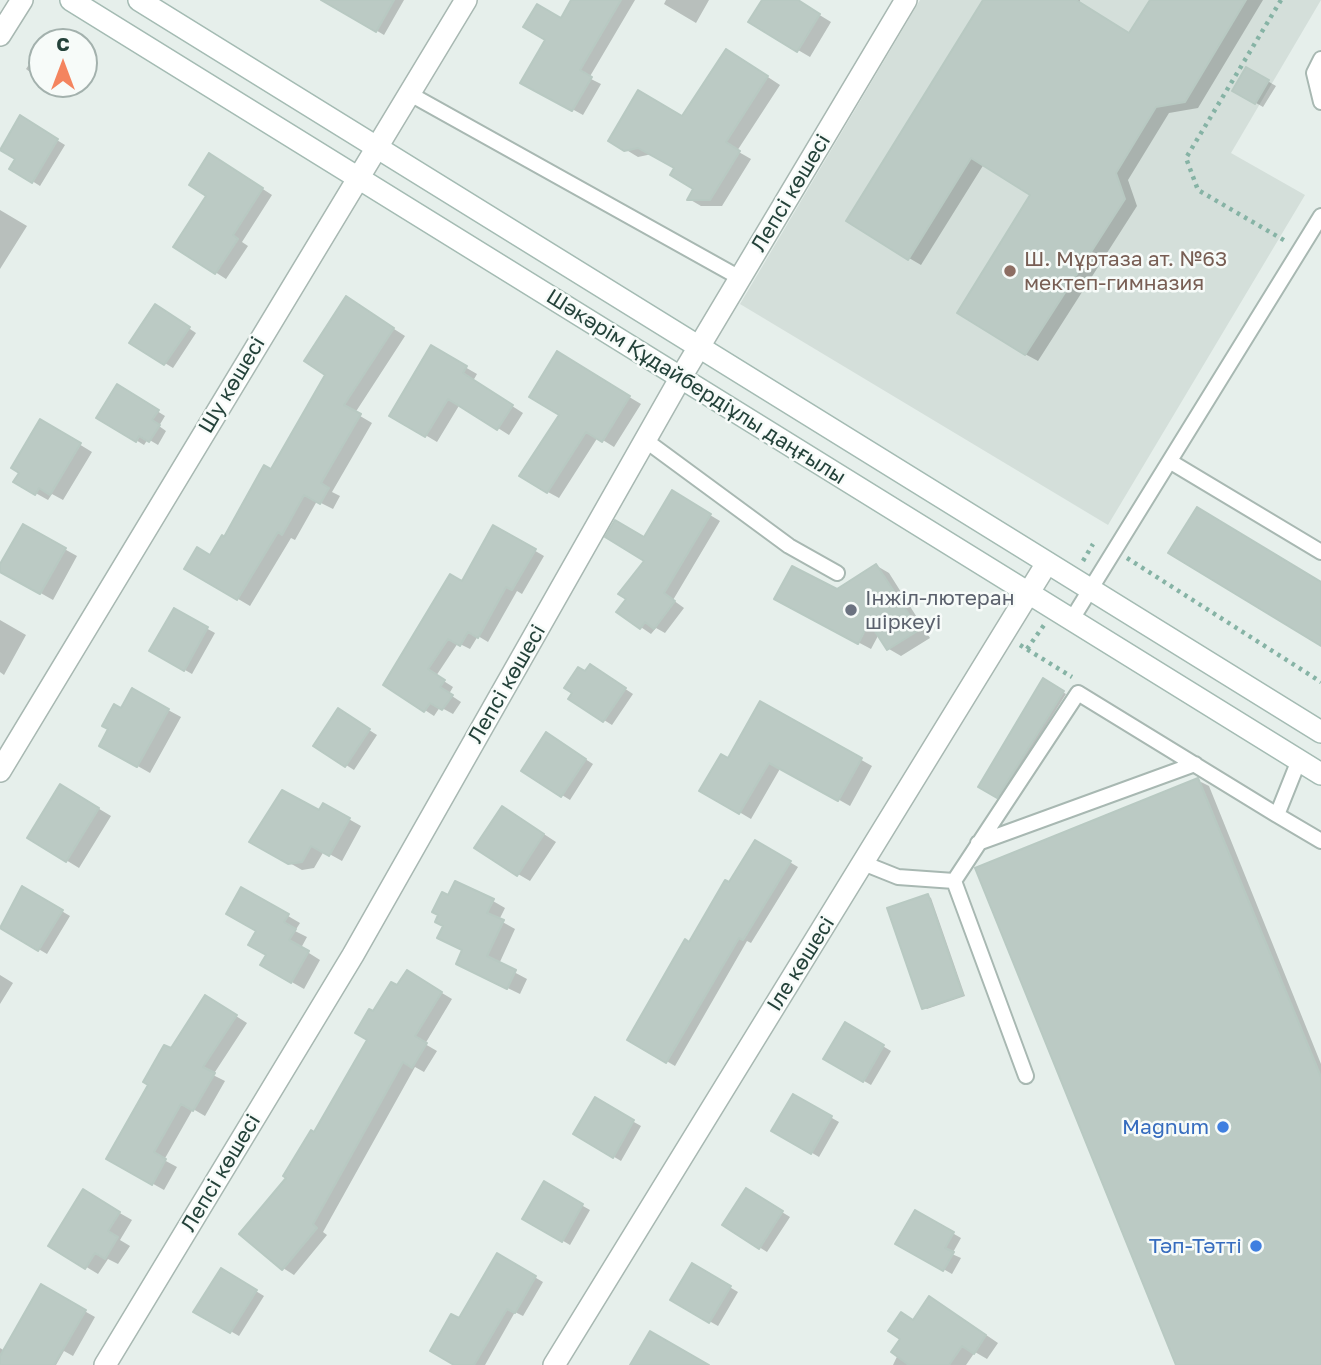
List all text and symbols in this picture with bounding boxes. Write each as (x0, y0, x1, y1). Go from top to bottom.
north arrow (28, 28, 98, 98)
text: С (56, 32, 70, 55)
street label: Лепсі көшесі (746, 130, 836, 256)
place label: Ш. Мұртаза ат. №63 мектеп-гимназия (1024, 246, 1227, 296)
marker: Ш. Мұртаза ат. №63 мектеп-гимназия (1002, 263, 1018, 279)
street label: Шәкәрім Құдайбердіұлы даңғылы (542, 284, 850, 490)
street label: Шу көшесі (193, 332, 271, 438)
place label: Інжіл-лютеран шіркеуі (865, 585, 1014, 635)
marker: Інжіл-лютеран шіркеуі (843, 602, 859, 618)
street label: Лепсі көшесі (463, 620, 551, 748)
street label: Іле көшесі (762, 912, 840, 1016)
street label: Лепсі көшесі (176, 1110, 266, 1236)
place label: Magnum (1122, 1114, 1209, 1140)
marker: Magnum (1215, 1119, 1231, 1135)
place label: Тәп-Тәтті (1149, 1233, 1242, 1259)
marker: Тәп-Тәтті (1248, 1238, 1264, 1254)

